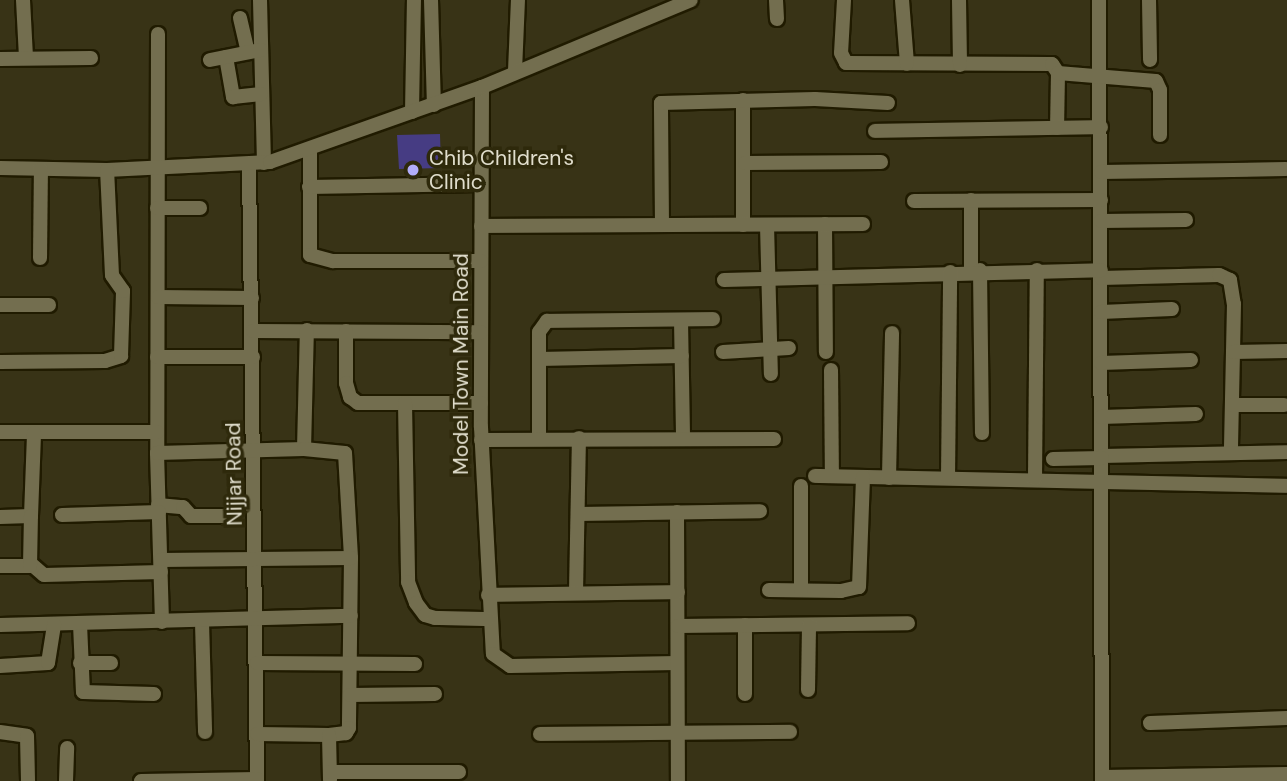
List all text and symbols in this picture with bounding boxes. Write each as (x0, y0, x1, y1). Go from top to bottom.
place label: Chib Children's Clinic (429, 145, 574, 195)
marker: Chib Children's Clinic (403, 160, 423, 180)
street label: Model Town Main Road (448, 253, 474, 475)
street label: Nijjar Road (220, 422, 248, 526)

